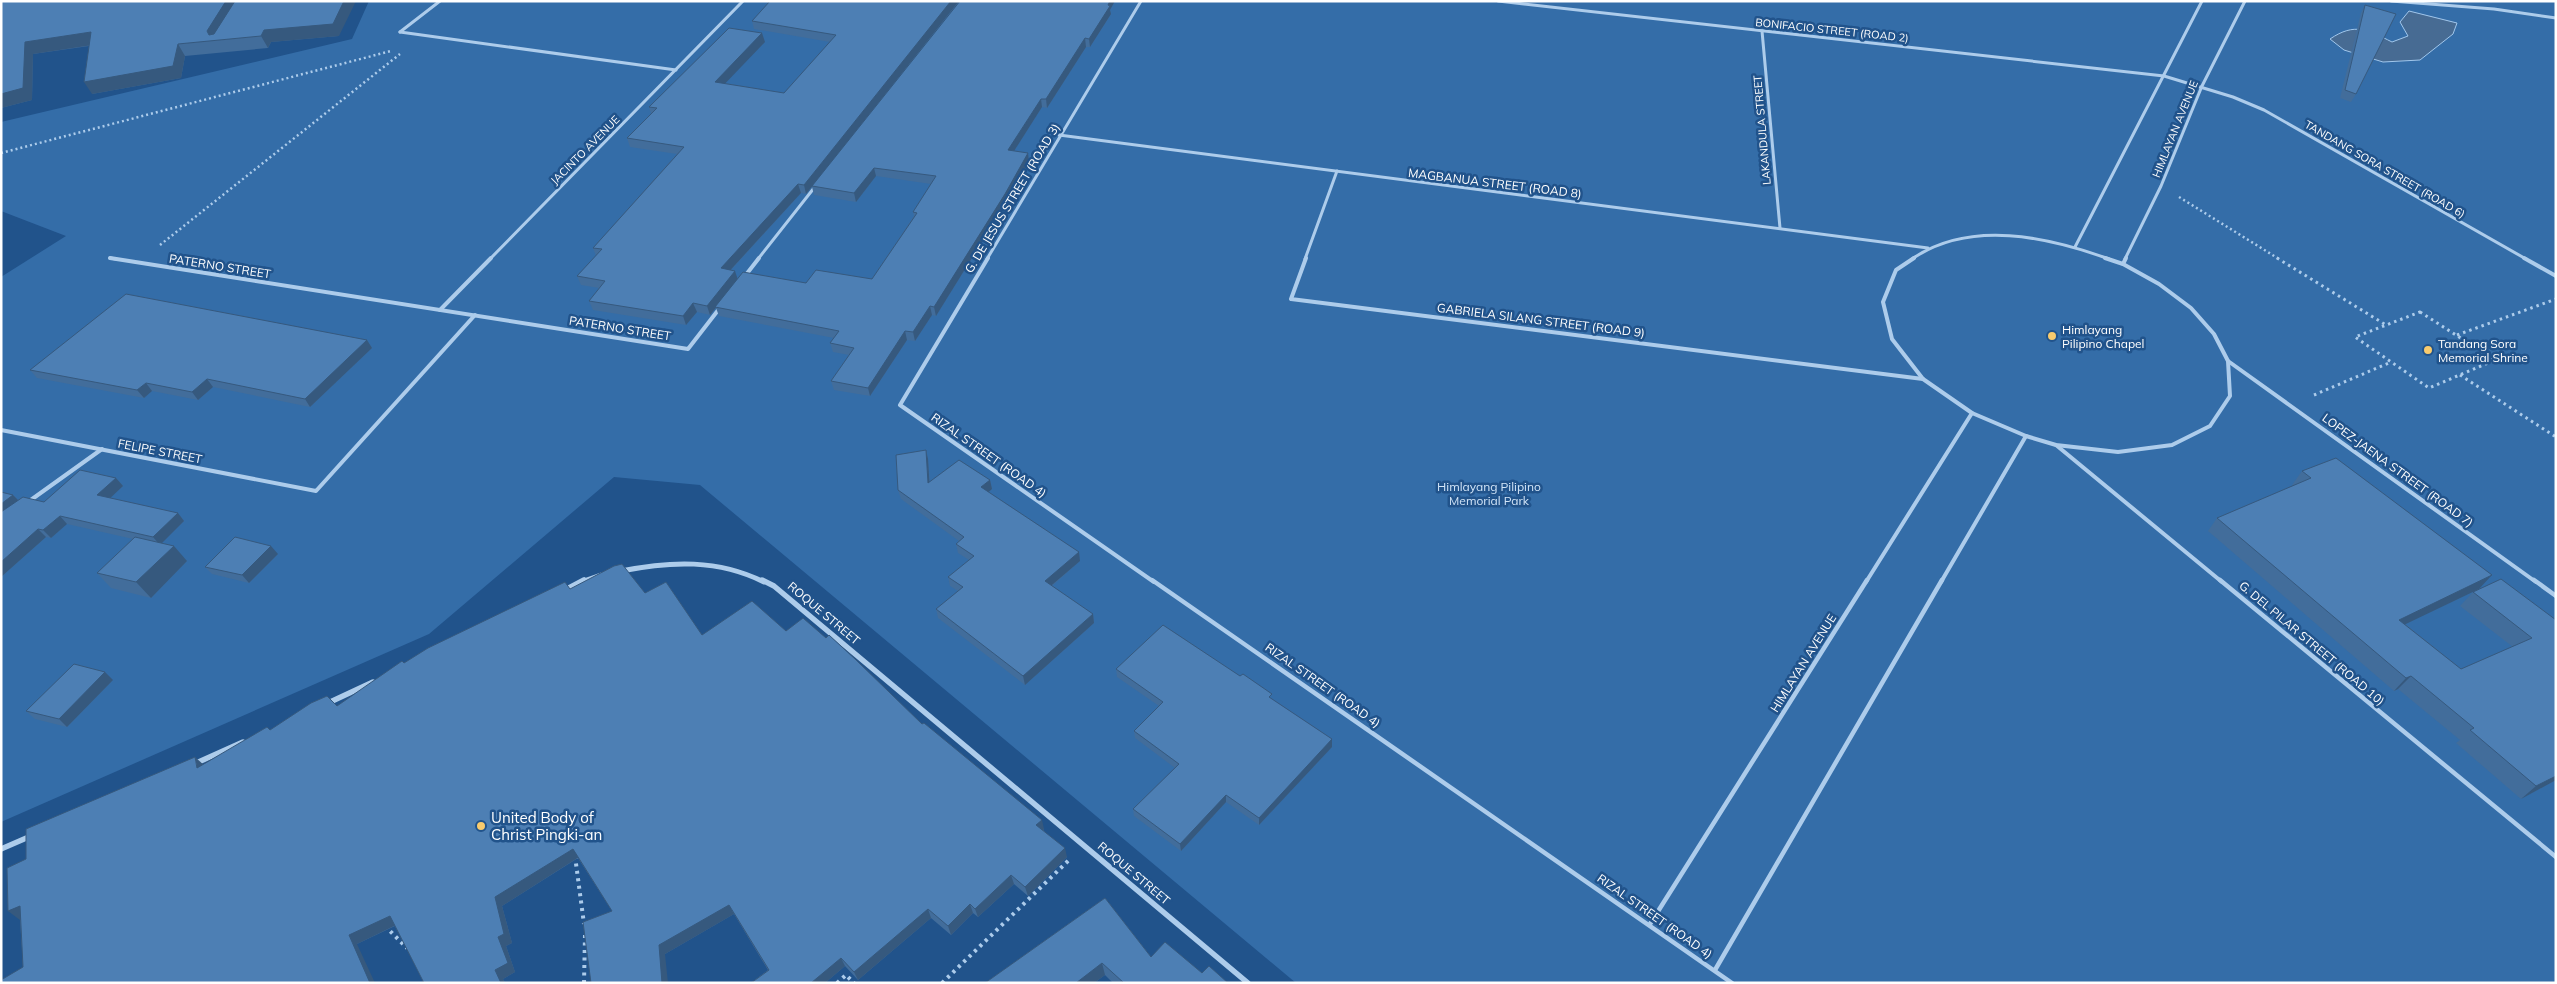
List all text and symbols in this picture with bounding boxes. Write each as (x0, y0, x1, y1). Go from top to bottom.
street label: BONIFACIO STREET (ROAD 2) (1755, 15, 1909, 45)
street label: LAKANDULA STREET (1750, 74, 1774, 185)
street label: HIMLAYAN AVENUE (2149, 78, 2201, 180)
street label: JACINTO AVENUE (548, 113, 622, 187)
street label: TANDANG SORA STREET (ROAD 6) (2302, 117, 2468, 221)
street label: G. DE JESUS STREET (ROAD 3) (961, 120, 1063, 276)
street label: MAGBANUA STREET (ROAD 8) (1407, 165, 1583, 201)
street label: PATERNO STREET (168, 251, 273, 282)
street label: GABRIELA SILANG STREET (ROAD 9) (1436, 300, 1646, 340)
street label: PATERNO STREET (568, 313, 673, 344)
place label: Himlayang Pilipino Chapel (2062, 322, 2144, 351)
marker: Himlayang Pilipino Chapel (2046, 330, 2058, 342)
place label: Tandang Sora Memorial Shrine (2438, 336, 2528, 365)
marker: Tandang Sora Memorial Shrine (2422, 344, 2434, 356)
street label: RIZAL STREET (ROAD 4) (928, 409, 1050, 501)
street label: LOPEZ-JAENA STREET (ROAD 7) (2320, 410, 2476, 530)
street label: FELIPE STREET (117, 435, 204, 467)
park label: Himlayang Pilipino Memorial Park (1437, 479, 1541, 508)
street label: ROQUE STREET (785, 578, 864, 648)
street label: G. DEL PILAR STREET (ROAD 10) (2236, 578, 2388, 708)
street label: HIMLAYAN AVENUE (1767, 611, 1839, 715)
street label: RIZAL STREET (ROAD 4) (1262, 639, 1384, 731)
place label: United Body of Christ Pingki-an (491, 808, 602, 844)
marker: United Body of Christ Pingki-an (475, 820, 487, 832)
street label: ROQUE STREET (1095, 838, 1174, 908)
street label: RIZAL STREET (ROAD 4) (1594, 870, 1716, 962)

